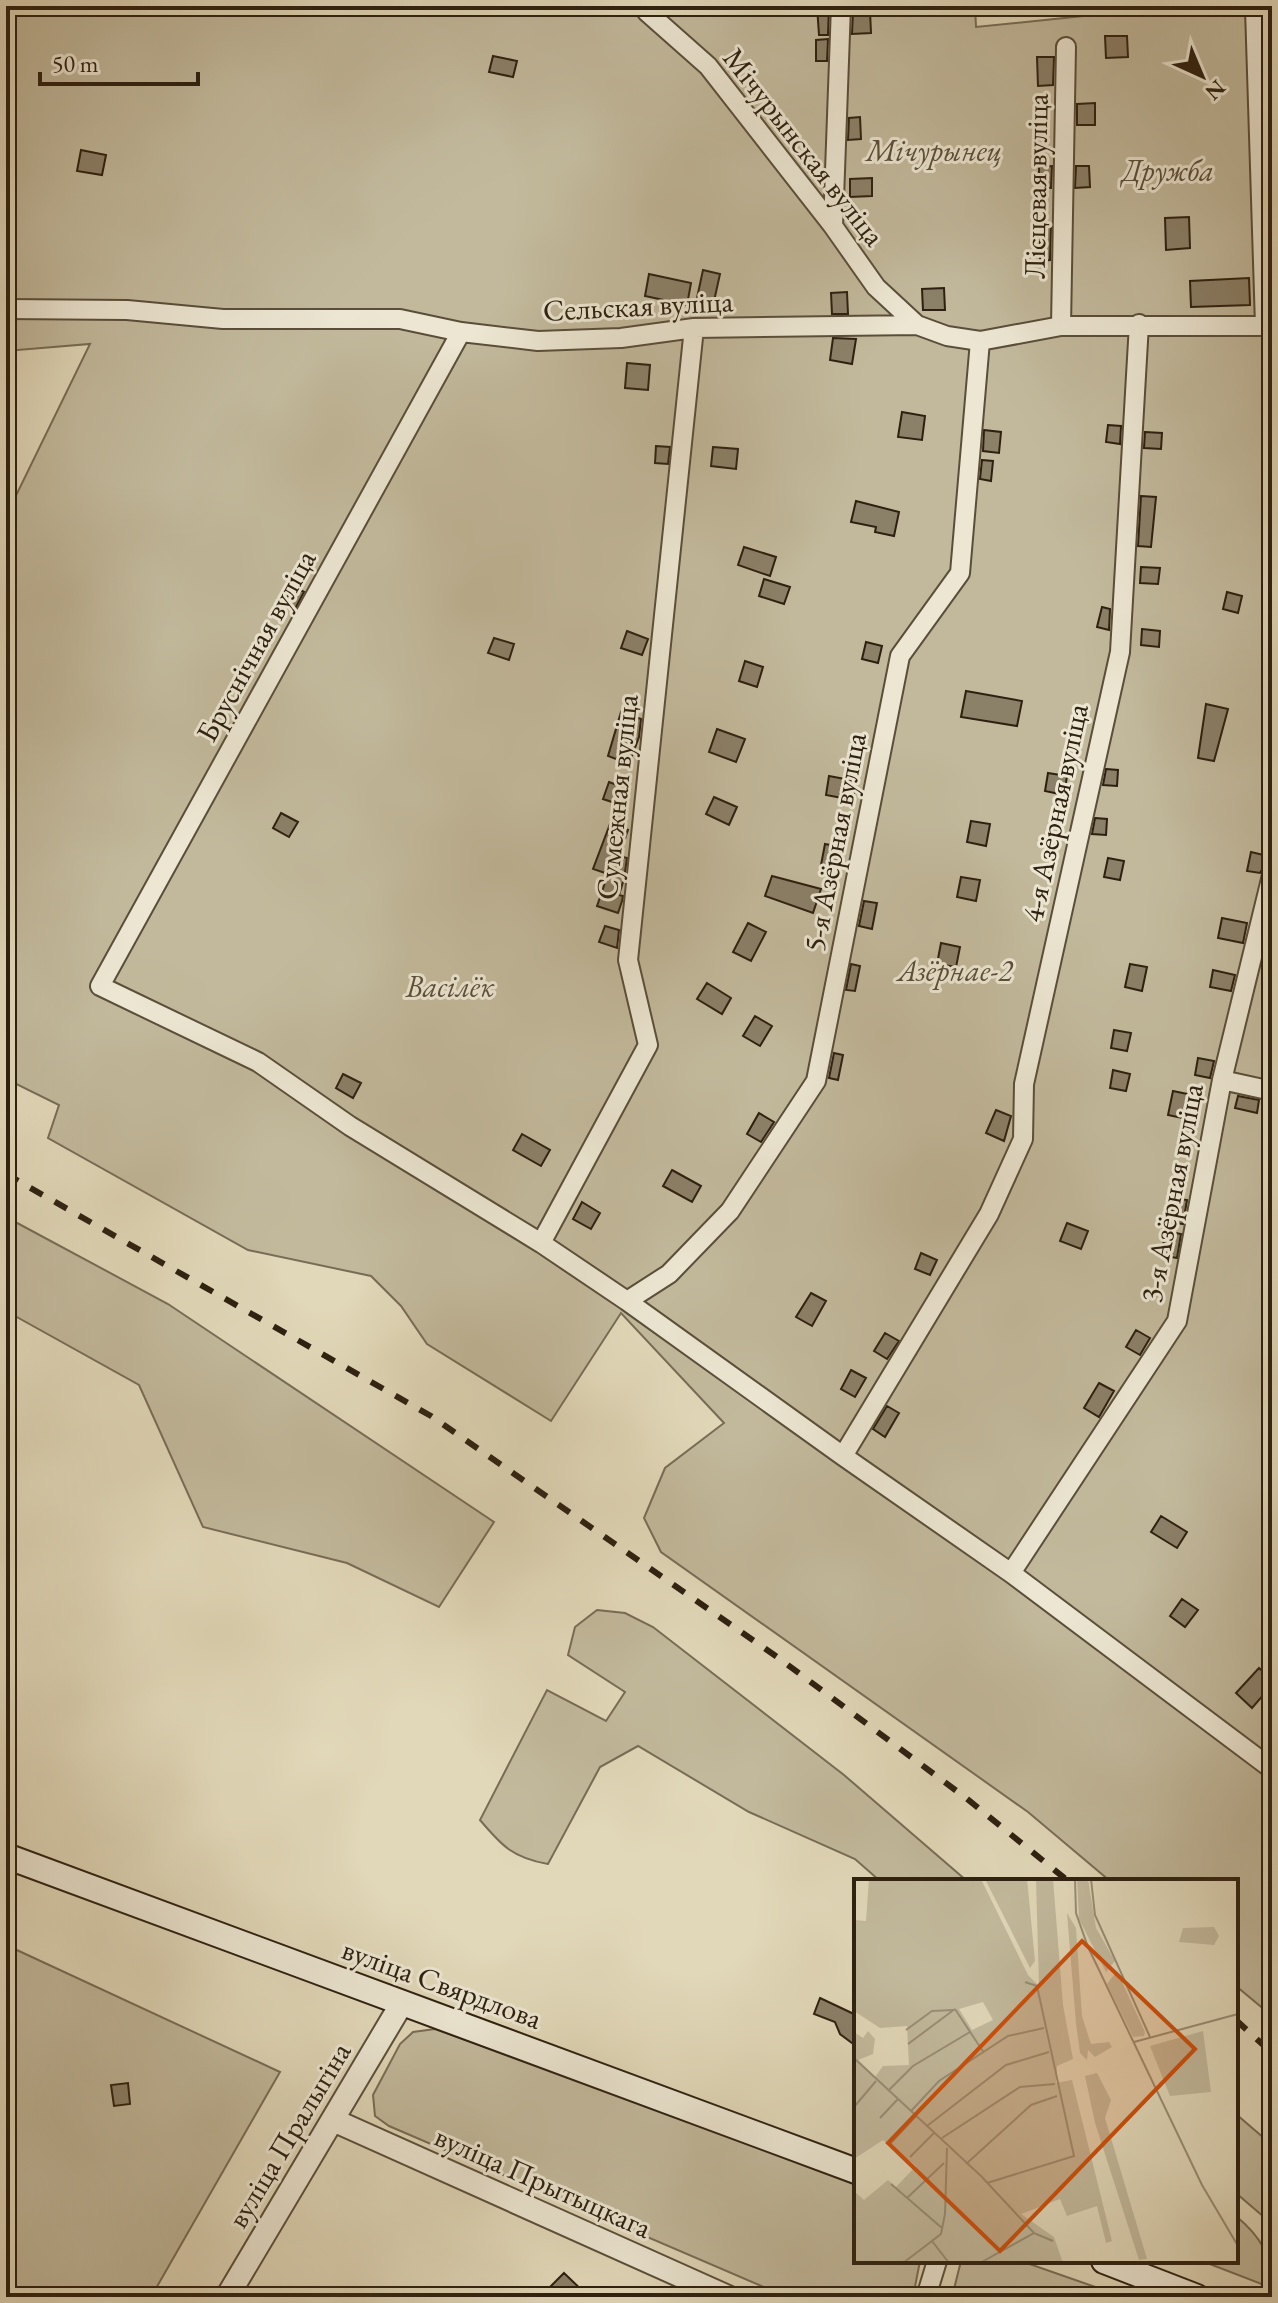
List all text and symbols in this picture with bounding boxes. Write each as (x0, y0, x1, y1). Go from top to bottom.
scale bar (40, 36, 198, 86)
north arrow (1162, 36, 1242, 116)
street label: Мічурынская вуліца (715, 40, 894, 254)
text: 50 m (52, 48, 99, 79)
text: N (1199, 73, 1232, 107)
street label: Лісцевая вуліца (1014, 93, 1057, 279)
park label: Мічурынец (864, 131, 1002, 170)
park label: Дружба (1120, 151, 1214, 190)
street label: Сельская вуліца (542, 281, 734, 330)
street label: Бруснічная вуліца (187, 543, 324, 749)
street label: Сумежная вуліца (586, 692, 647, 902)
street label: 4-я Азёрная вуліца (1012, 700, 1097, 926)
street label: 5-я Азёрная вуліца (794, 729, 875, 955)
park label: Азёрнае-2 (895, 951, 1014, 990)
park label: Васілёк (405, 967, 495, 1006)
street label: 3-я Азёрная вуліца (1131, 1080, 1212, 1306)
inset map (854, 1879, 1238, 2263)
street label: вуліца Свярдлова (337, 1929, 547, 2038)
street label: вуліца Пралыгіна (218, 2035, 359, 2235)
street label: вуліца Прытыцкага (429, 2116, 658, 2247)

